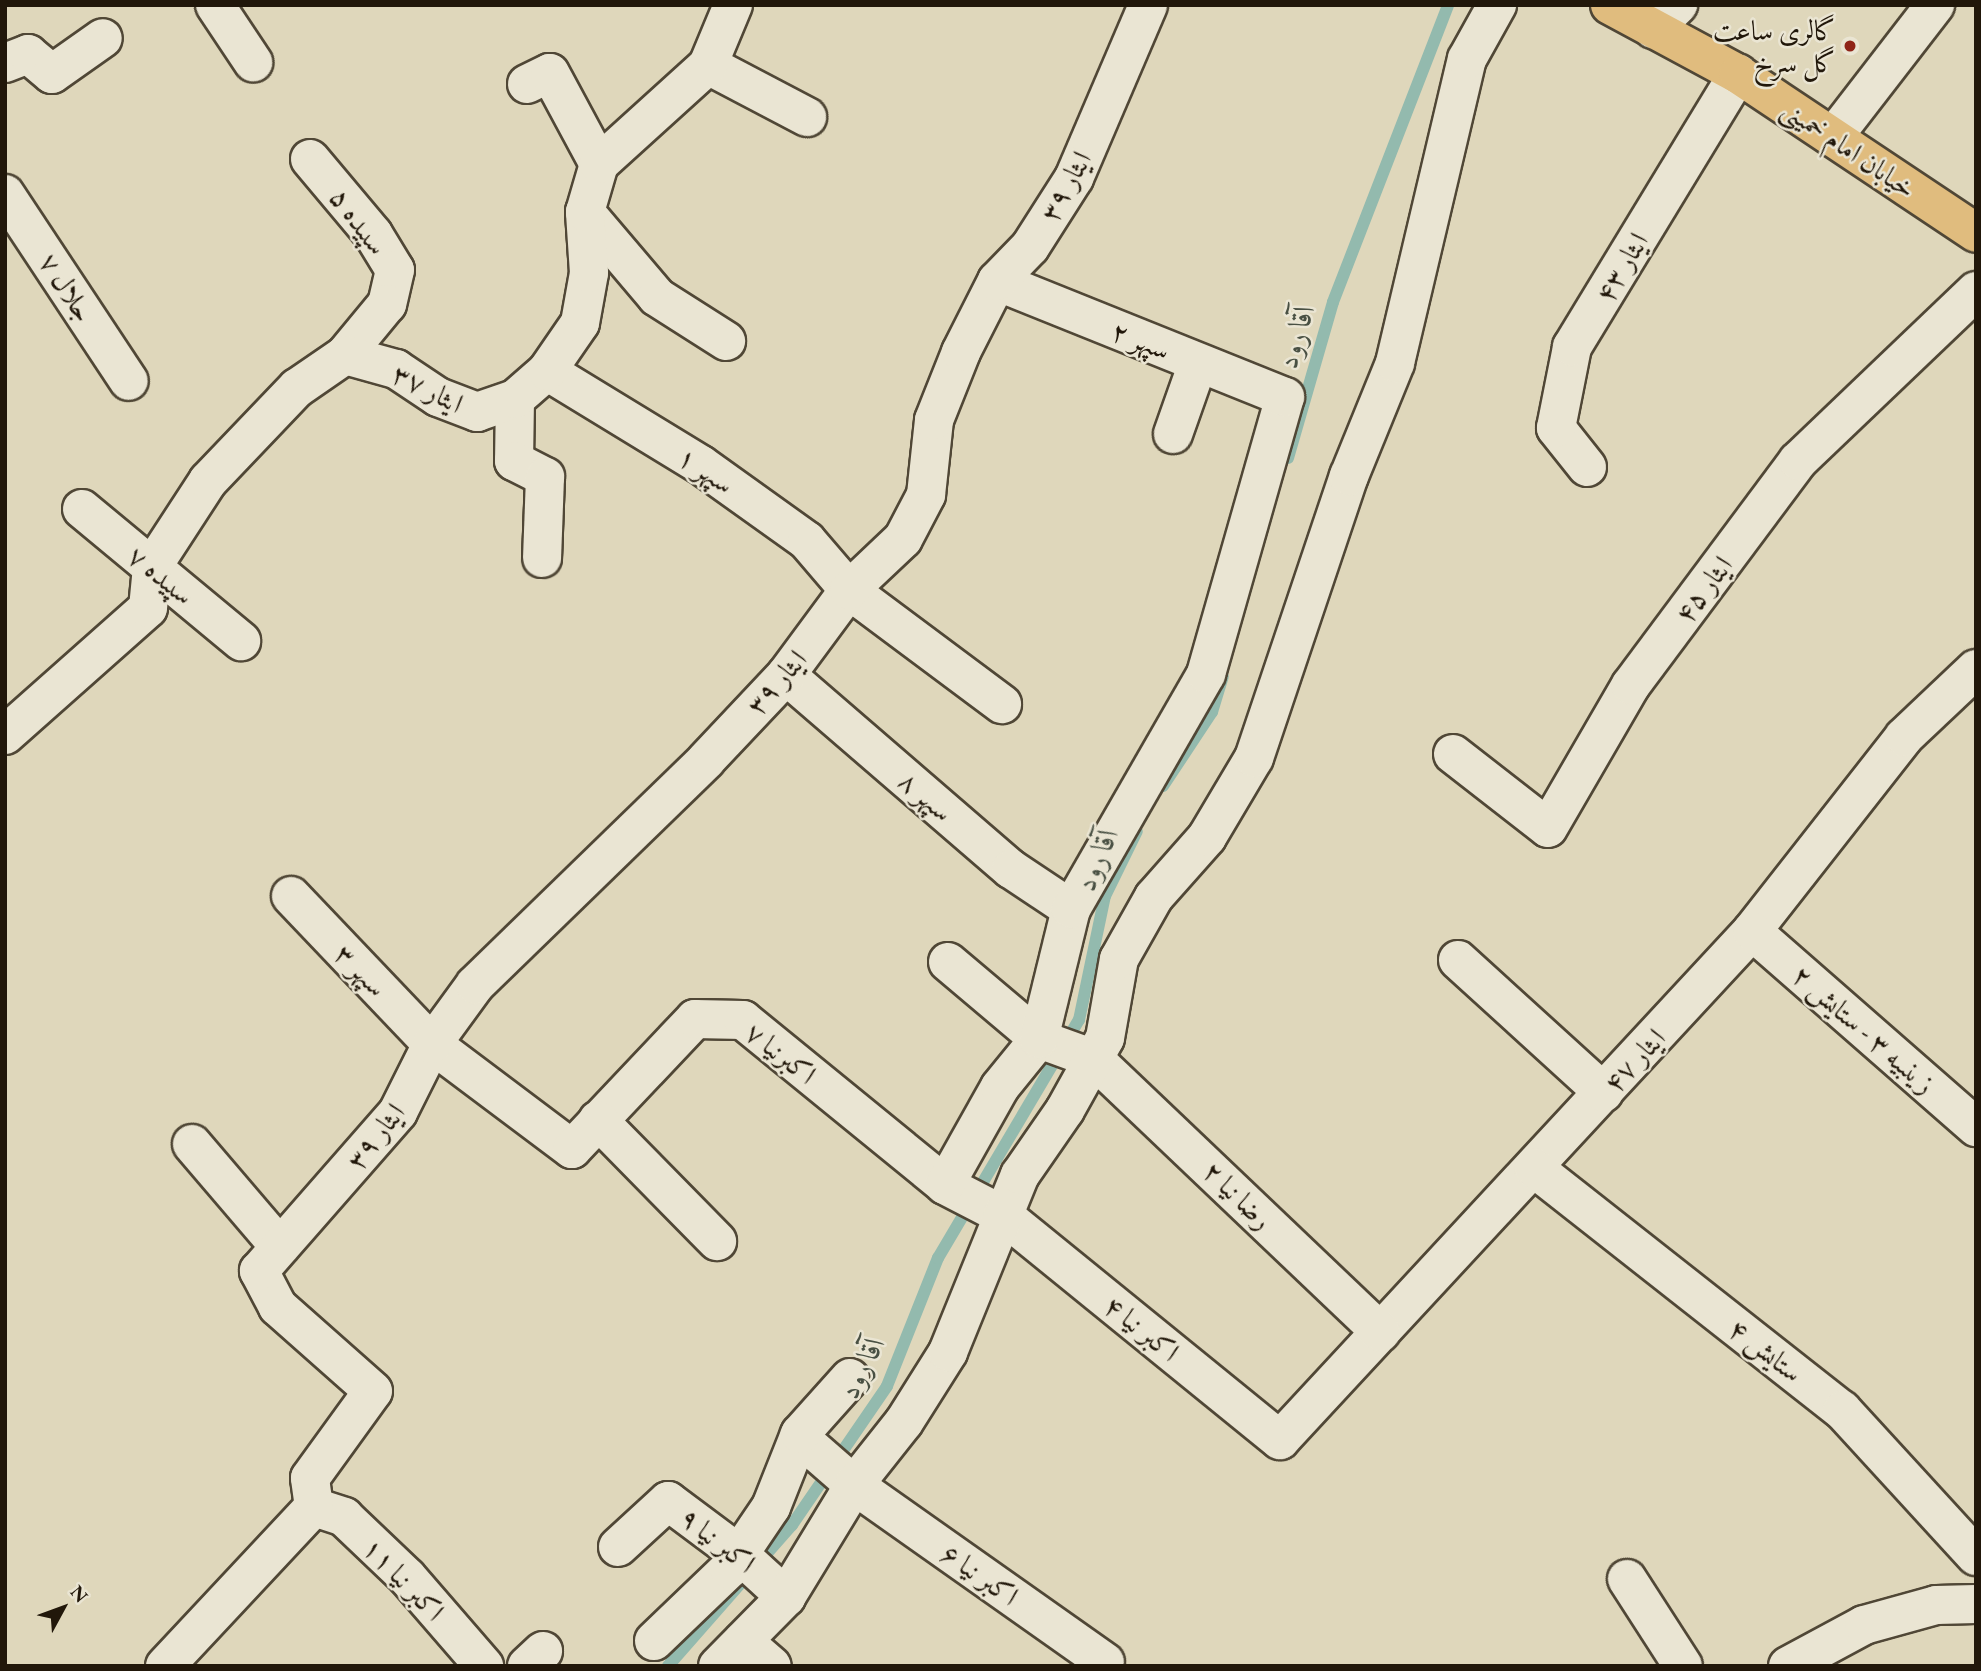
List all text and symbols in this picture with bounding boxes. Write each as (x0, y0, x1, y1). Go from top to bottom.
place label: گالری ساعت گل سرخ (1713, 13, 1836, 79)
marker: گالری ساعت گل سرخ (1842, 38, 1858, 54)
street label: خیابان امام خمینی (1776, 91, 1922, 205)
street label: ایثار ۳۹ (1032, 145, 1098, 227)
street label: سپیده ۵ (323, 181, 395, 261)
street label: ایثار ۴۳ (1587, 226, 1655, 308)
street label: جلال ۷ (32, 246, 102, 328)
water label: آقا رود (1269, 299, 1323, 373)
street label: سپهر ۲ (1107, 313, 1175, 367)
street label: ایثار ۳۷ (387, 356, 469, 420)
street label: سپهر ۱ (672, 439, 740, 501)
street label: سپیده ۷ (121, 538, 201, 612)
street label: ایثار ۴۵ (1667, 549, 1739, 629)
street label: ایثار ۳۹ (739, 643, 813, 721)
street label: سپهر ۸ (892, 764, 960, 828)
water label: آقا رود (1068, 822, 1126, 896)
street label: سپهر ۳ (328, 937, 394, 1003)
street label: زینبیه ۳ - ستایش ۲ (1786, 958, 1942, 1100)
street label: اکبرنیا ۷ (739, 1015, 823, 1091)
street label: ایثار ۴۷ (1596, 1021, 1672, 1099)
street label: ایثار ۳۹ (339, 1096, 411, 1176)
street label: رضا نیا ۲ (1196, 1154, 1280, 1236)
street label: اکبر نیا ۴ (1098, 1288, 1186, 1368)
street label: ستایش ۴ (1722, 1311, 1810, 1389)
water label: آقا رود (831, 1330, 893, 1404)
street label: اکبر نیا ۹ (674, 1500, 762, 1580)
street label: اکبر نیا ۱۱ (356, 1530, 452, 1628)
street label: اکبر نیا ۶ (935, 1535, 1025, 1613)
north arrow (28, 1573, 98, 1643)
text: N (65, 1580, 94, 1608)

